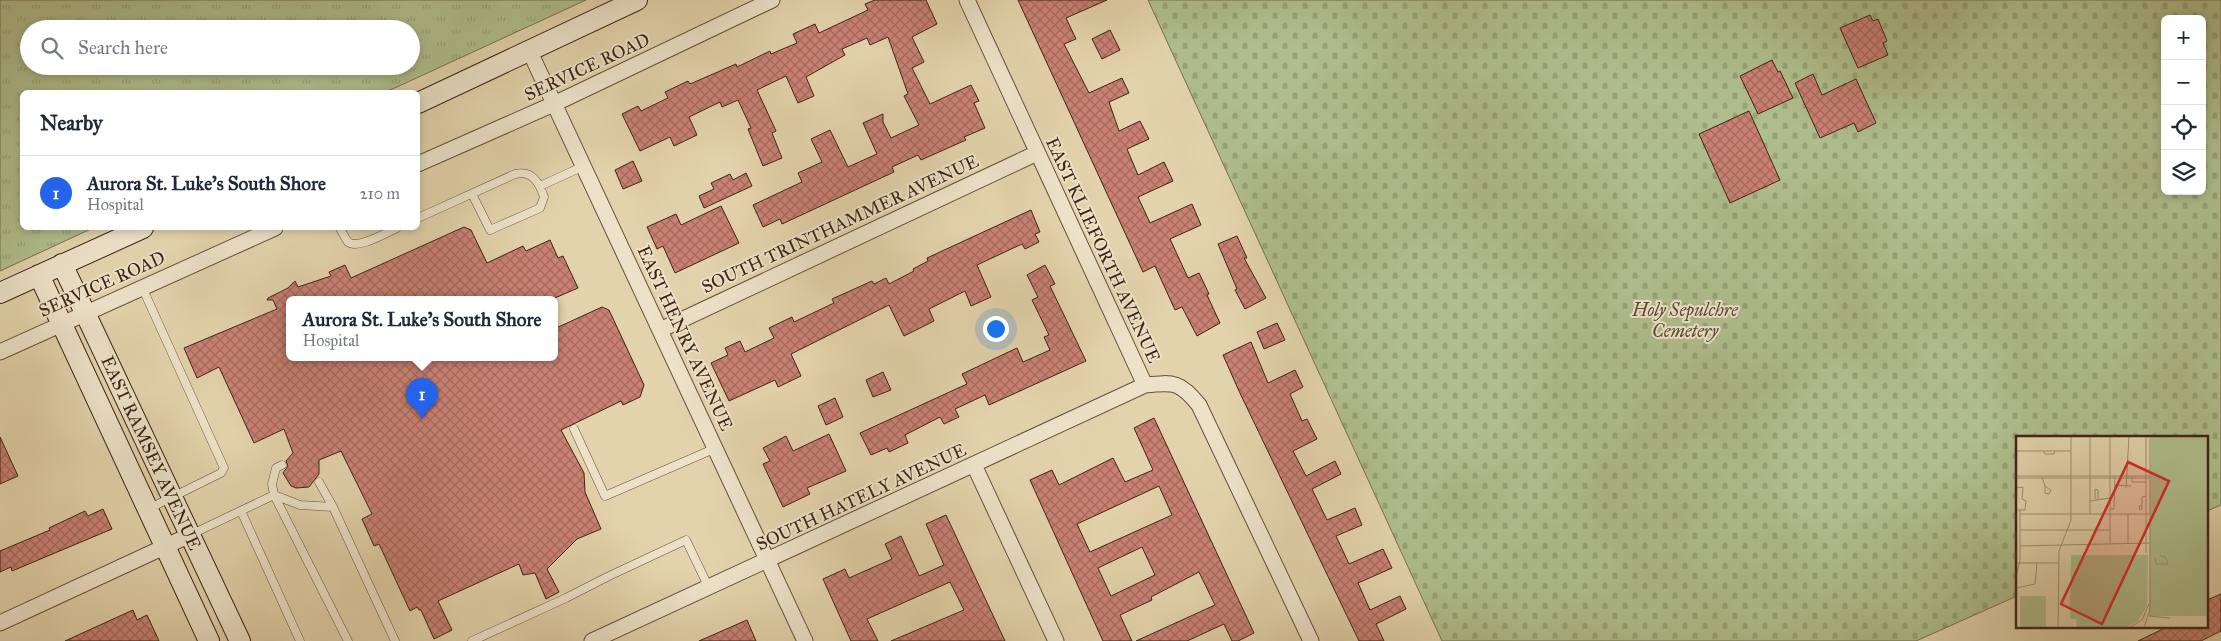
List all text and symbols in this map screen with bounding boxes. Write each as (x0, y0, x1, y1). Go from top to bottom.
map controls (2161, 15, 2206, 195)
button: + (2161, 15, 2206, 60)
search box (20, 20, 420, 75)
street label: SERVICE ROAD (521, 28, 653, 106)
icon: search (38, 34, 66, 62)
text: Search here (78, 36, 168, 59)
button: − (2161, 60, 2206, 105)
button: locate (2161, 105, 2206, 150)
text: Nearby (40, 110, 103, 136)
street label: EAST KLIEFORTH AVENUE (1041, 134, 1165, 366)
street label: SOUTH TRINTHAMMER AVENUE (698, 150, 982, 298)
button: layers (2161, 150, 2206, 195)
text: Aurora St. Luke's South Shore (87, 172, 326, 195)
text: 1 (53, 184, 59, 203)
text: 210 m (360, 184, 400, 203)
text: Hospital (87, 195, 144, 214)
street label: EAST HENRY AVENUE (632, 242, 738, 434)
street label: SERVICE ROAD (35, 246, 169, 322)
popup (286, 296, 558, 361)
park label: Holy Sepulchre Cemetery (1631, 299, 1739, 342)
text: Aurora St. Luke's South Shore (303, 308, 541, 331)
your location (983, 316, 1009, 342)
text: Hospital (303, 331, 359, 350)
street label: EAST RAMSEY AVENUE (96, 352, 206, 554)
pin: 1 (406, 378, 438, 419)
inset map (2016, 436, 2208, 628)
street label: SOUTH HATELY AVENUE (753, 439, 970, 555)

